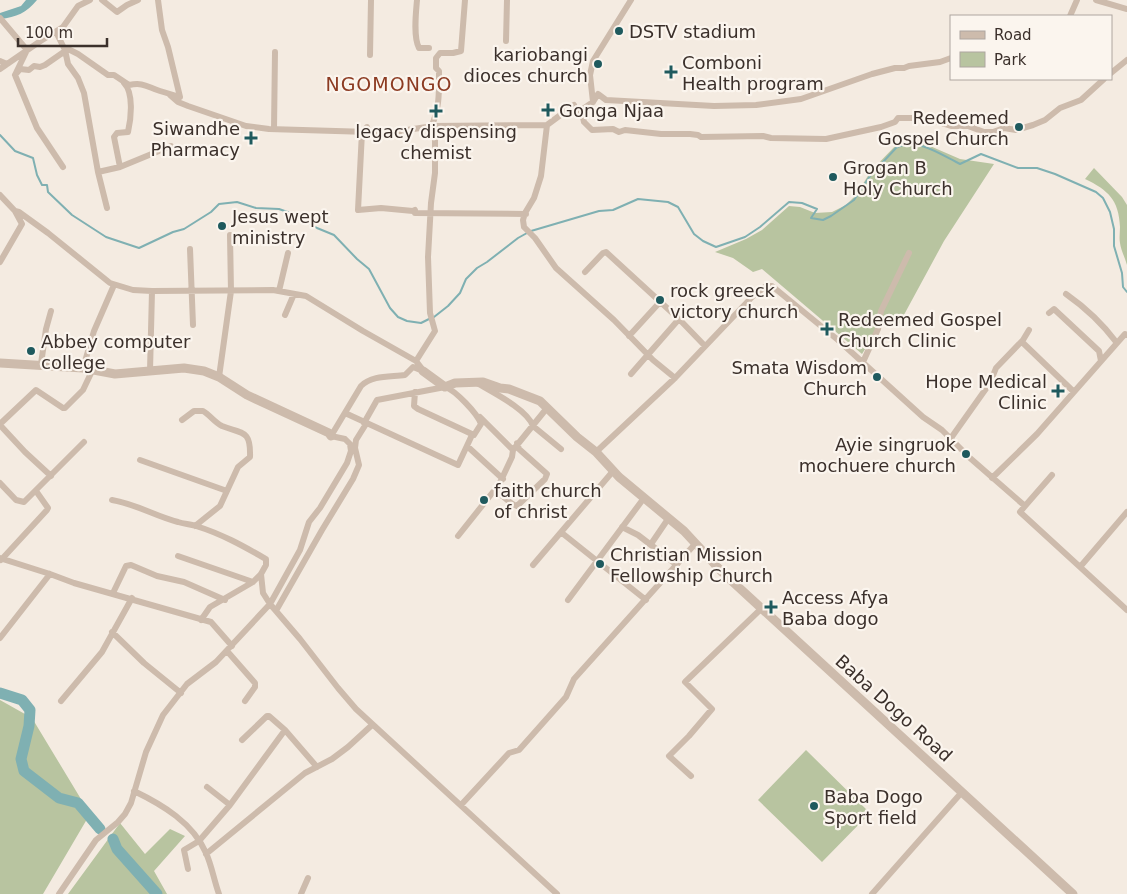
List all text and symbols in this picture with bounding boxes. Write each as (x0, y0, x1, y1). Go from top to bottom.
scale bar (18, 15, 106, 47)
legend (950, 15, 1112, 80)
place label: DSTV stadium (629, 21, 756, 42)
text: 100 m (25, 24, 73, 42)
marker: DSTV stadium (613, 25, 625, 37)
text: Road (994, 26, 1032, 44)
place label: kariobangi dioces church (463, 44, 588, 86)
text: Park (994, 51, 1027, 69)
place label: Comboni Health program (682, 52, 824, 94)
marker: kariobangi dioces church (592, 58, 604, 70)
marker: Comboni Health program (664, 65, 678, 79)
district label: NGOMONGO (325, 73, 453, 95)
place label: Gonga Njaa (559, 100, 664, 121)
marker: Gonga Njaa (541, 103, 555, 117)
marker: legacy dispensing chemist (429, 104, 443, 118)
place label: Redeemed Gospel Church (878, 107, 1009, 149)
place label: Siwandhe Pharmacy (151, 118, 240, 160)
place label: legacy dispensing chemist (355, 121, 517, 163)
marker: Redeemed Gospel Church (1013, 121, 1025, 133)
marker: Siwandhe Pharmacy (244, 131, 258, 145)
place label: Grogan B Holy Church (843, 157, 953, 199)
marker: Grogan B Holy Church (827, 171, 839, 183)
place label: Jesus wept ministry (231, 206, 329, 248)
marker: Jesus wept ministry (216, 220, 228, 232)
place label: rock greeck victory church (670, 280, 798, 322)
marker: rock greeck victory church (654, 294, 666, 306)
place label: Redeemed Gospel Church Clinic (838, 309, 1002, 351)
marker: Redeemed Gospel Church Clinic (820, 322, 834, 336)
place label: Abbey computer college (41, 331, 191, 373)
marker: Abbey computer college (25, 345, 37, 357)
place label: Smata Wisdom Church (731, 357, 867, 399)
marker: Smata Wisdom Church (871, 371, 883, 383)
place label: Hope Medical Clinic (925, 371, 1047, 413)
marker: Hope Medical Clinic (1051, 384, 1065, 398)
place label: Ayie singruok mochuere church (799, 434, 957, 476)
marker: Ayie singruok mochuere church (960, 448, 972, 460)
place label: faith church of christ (494, 480, 602, 522)
marker: faith church of christ (478, 494, 490, 506)
place label: Christian Mission Fellowship Church (610, 544, 773, 586)
marker: Christian Mission Fellowship Church (594, 558, 606, 570)
place label: Access Afya Baba dogo (782, 587, 889, 629)
marker: Access Afya Baba dogo (764, 600, 778, 614)
street label: Baba Dogo Road (831, 650, 957, 766)
place label: Baba Dogo Sport field (824, 786, 923, 828)
marker: Baba Dogo Sport field (808, 800, 820, 812)

